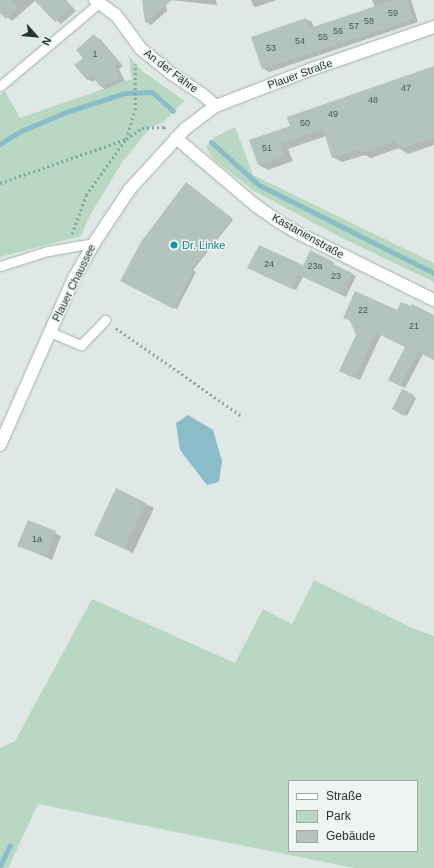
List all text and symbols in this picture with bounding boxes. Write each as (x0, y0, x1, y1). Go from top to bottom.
house number: 59 (388, 8, 398, 18)
north arrow (16, 16, 56, 56)
house number: 58 (364, 16, 374, 26)
house number: 57 (349, 21, 359, 31)
house number: 56 (333, 26, 343, 36)
house number: 55 (318, 32, 328, 42)
text: N (40, 35, 54, 48)
house number: 54 (295, 36, 305, 46)
house number: 53 (266, 43, 276, 53)
street label: An der Fähre (141, 46, 201, 96)
house number: 1 (92, 49, 98, 59)
street label: Plauer Straße (266, 56, 334, 92)
house number: 47 (401, 83, 411, 93)
house number: 48 (368, 95, 378, 105)
house number: 49 (328, 109, 338, 119)
house number: 50 (300, 118, 310, 128)
house number: 51 (262, 143, 272, 153)
street label: Kastanienstraße (270, 211, 346, 261)
place label: Dr. Linke (182, 238, 225, 252)
marker: Dr. Linke (169, 240, 179, 250)
street label: Plauer Chaussee (50, 242, 98, 324)
house number: 24 (264, 259, 274, 269)
house number: 23a (307, 261, 323, 271)
house number: 23 (331, 271, 341, 281)
house number: 22 (358, 305, 368, 315)
house number: 21 (409, 321, 419, 331)
house number: 1a (32, 534, 42, 544)
legend (288, 780, 418, 852)
text: Straße (326, 789, 362, 803)
text: Park (326, 809, 351, 823)
text: Gebäude (326, 829, 375, 843)

